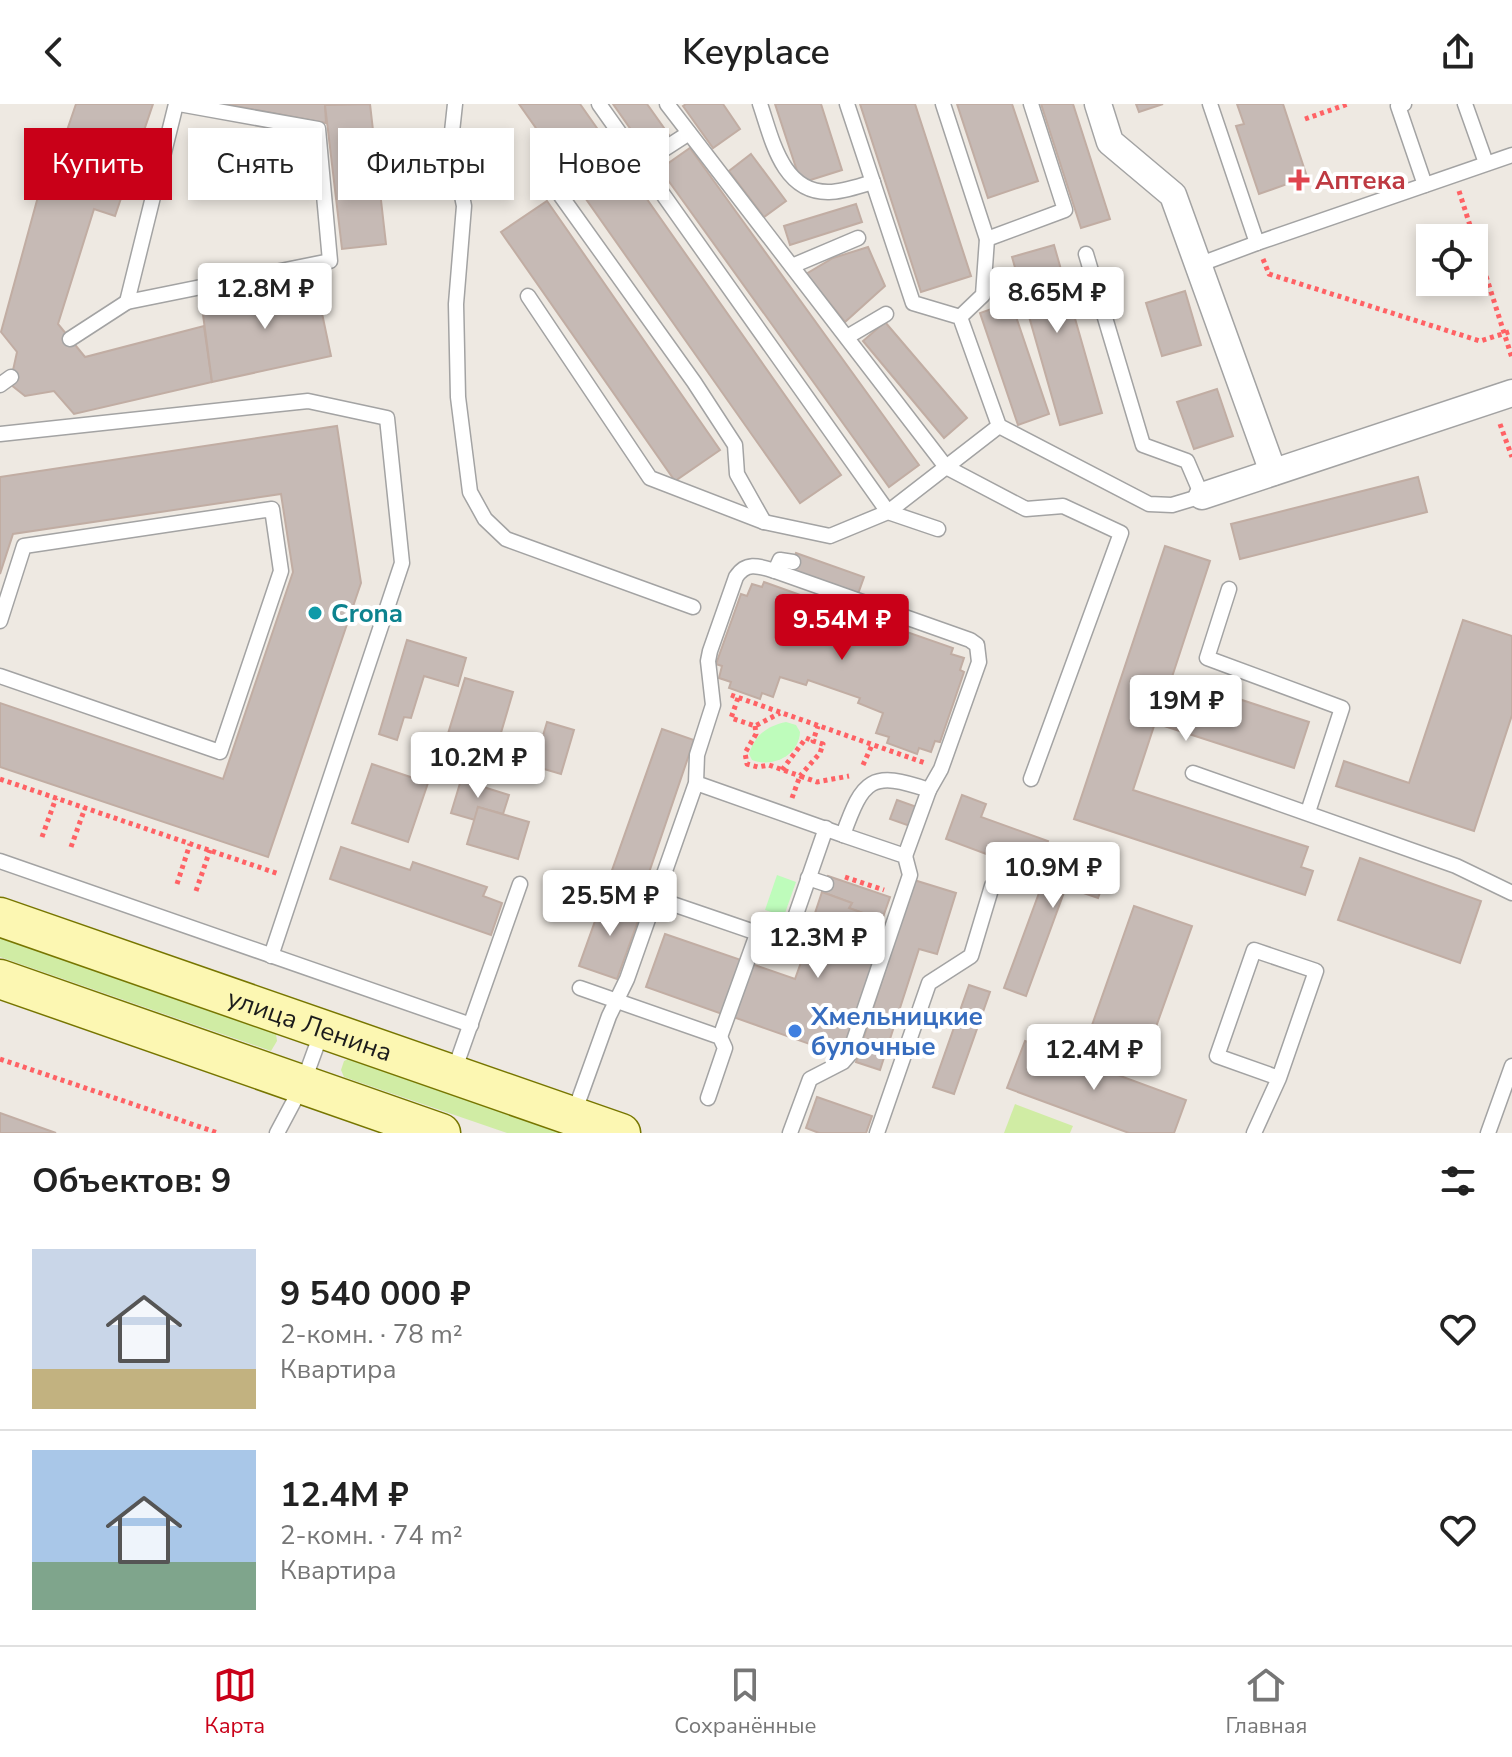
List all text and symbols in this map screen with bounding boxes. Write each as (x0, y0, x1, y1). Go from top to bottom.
text: Keyplace (682, 28, 830, 77)
icon: back (32, 30, 76, 74)
icon: share (1436, 30, 1480, 74)
chip: Купить (24, 128, 172, 200)
chip: Снять (188, 128, 322, 200)
chip: Фильтры (338, 128, 514, 200)
chip: Новое (530, 128, 669, 200)
place label: Аптека (1315, 163, 1406, 198)
marker: Аптека (1290, 171, 1308, 189)
map controls (1416, 224, 1488, 296)
button: locate (1416, 224, 1488, 296)
pin: 12.8M ₽ (191, 263, 339, 331)
pin: 8.65M ₽ (983, 267, 1131, 335)
text: 12.8M ₽ (216, 271, 314, 306)
text: 8.65M ₽ (1008, 275, 1106, 310)
pin: 9.54M ₽ (768, 594, 916, 662)
place label: Crona (331, 596, 403, 631)
text: 9.54M ₽ (793, 602, 891, 637)
marker: Crona (306, 604, 324, 622)
pin: 19M ₽ (1130, 675, 1242, 743)
text: 19M ₽ (1148, 683, 1224, 718)
pin: 10.2M ₽ (404, 732, 552, 800)
text: 10.2M ₽ (429, 740, 527, 775)
pin: 10.9M ₽ (979, 842, 1127, 910)
text: 10.9M ₽ (1004, 850, 1102, 885)
pin: 25.5M ₽ (536, 870, 684, 938)
text: 25.5M ₽ (561, 878, 659, 913)
pin: 12.3M ₽ (744, 912, 892, 980)
text: 12.3M ₽ (769, 920, 867, 955)
street label: улица Ленина (223, 980, 397, 1070)
place label: Хмельницкие булочные (810, 999, 983, 1064)
marker: Хмельницкие булочные (786, 1022, 804, 1040)
pin: 12.4M ₽ (1020, 1024, 1168, 1092)
text: 12.4M ₽ (1045, 1032, 1143, 1067)
text: Объектов: 9 (32, 1158, 231, 1204)
icon: filters (1436, 1159, 1480, 1203)
text: 9 540 000 ₽ (280, 1271, 471, 1317)
icon: home (96, 1281, 192, 1377)
icon: heart (1436, 1307, 1480, 1351)
text: 2-комн. · 78 m² (280, 1317, 463, 1352)
text: Квартира (280, 1352, 396, 1387)
text: 12.4M ₽ (280, 1472, 409, 1518)
icon: home (96, 1482, 192, 1578)
icon: heart (1436, 1508, 1480, 1552)
text: 2-комн. · 74 m² (280, 1518, 463, 1553)
text: Квартира (280, 1553, 396, 1588)
tab: Карта (205, 1663, 265, 1741)
tab: Сохранённые (674, 1663, 816, 1741)
tab: Главная (1225, 1663, 1307, 1741)

